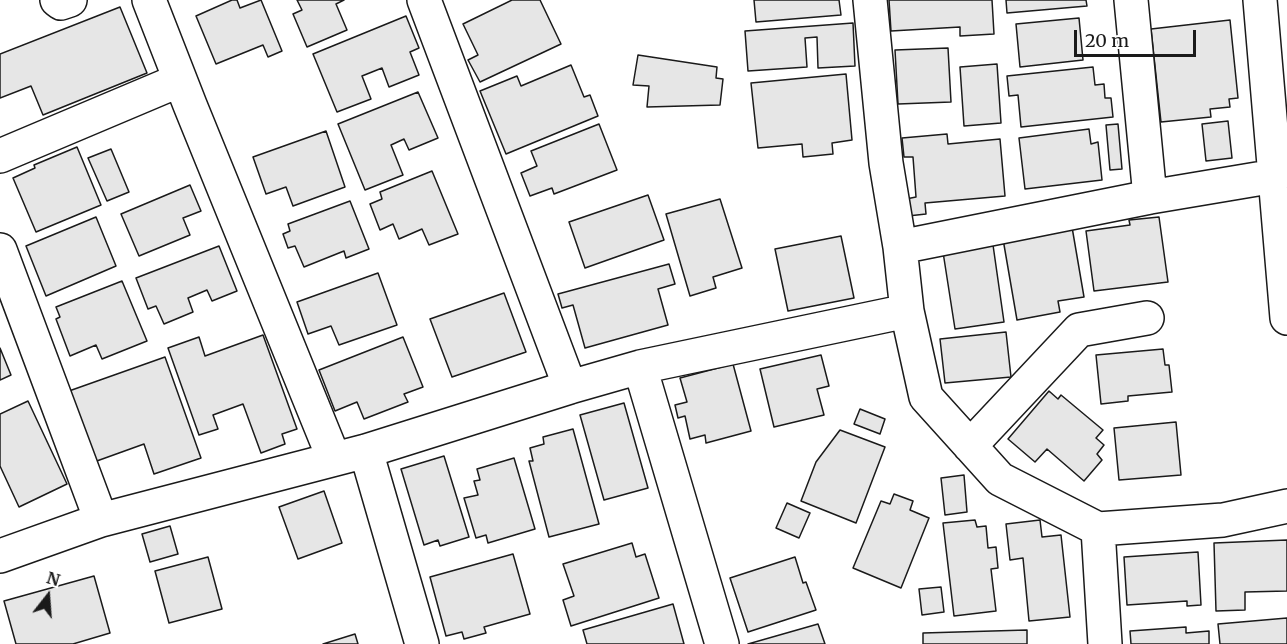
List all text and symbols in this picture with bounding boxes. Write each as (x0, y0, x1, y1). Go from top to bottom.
scale bar (1077, 18, 1198, 56)
text: 20 m (1085, 29, 1129, 52)
north arrow (18, 566, 78, 626)
text: N (44, 567, 62, 590)

